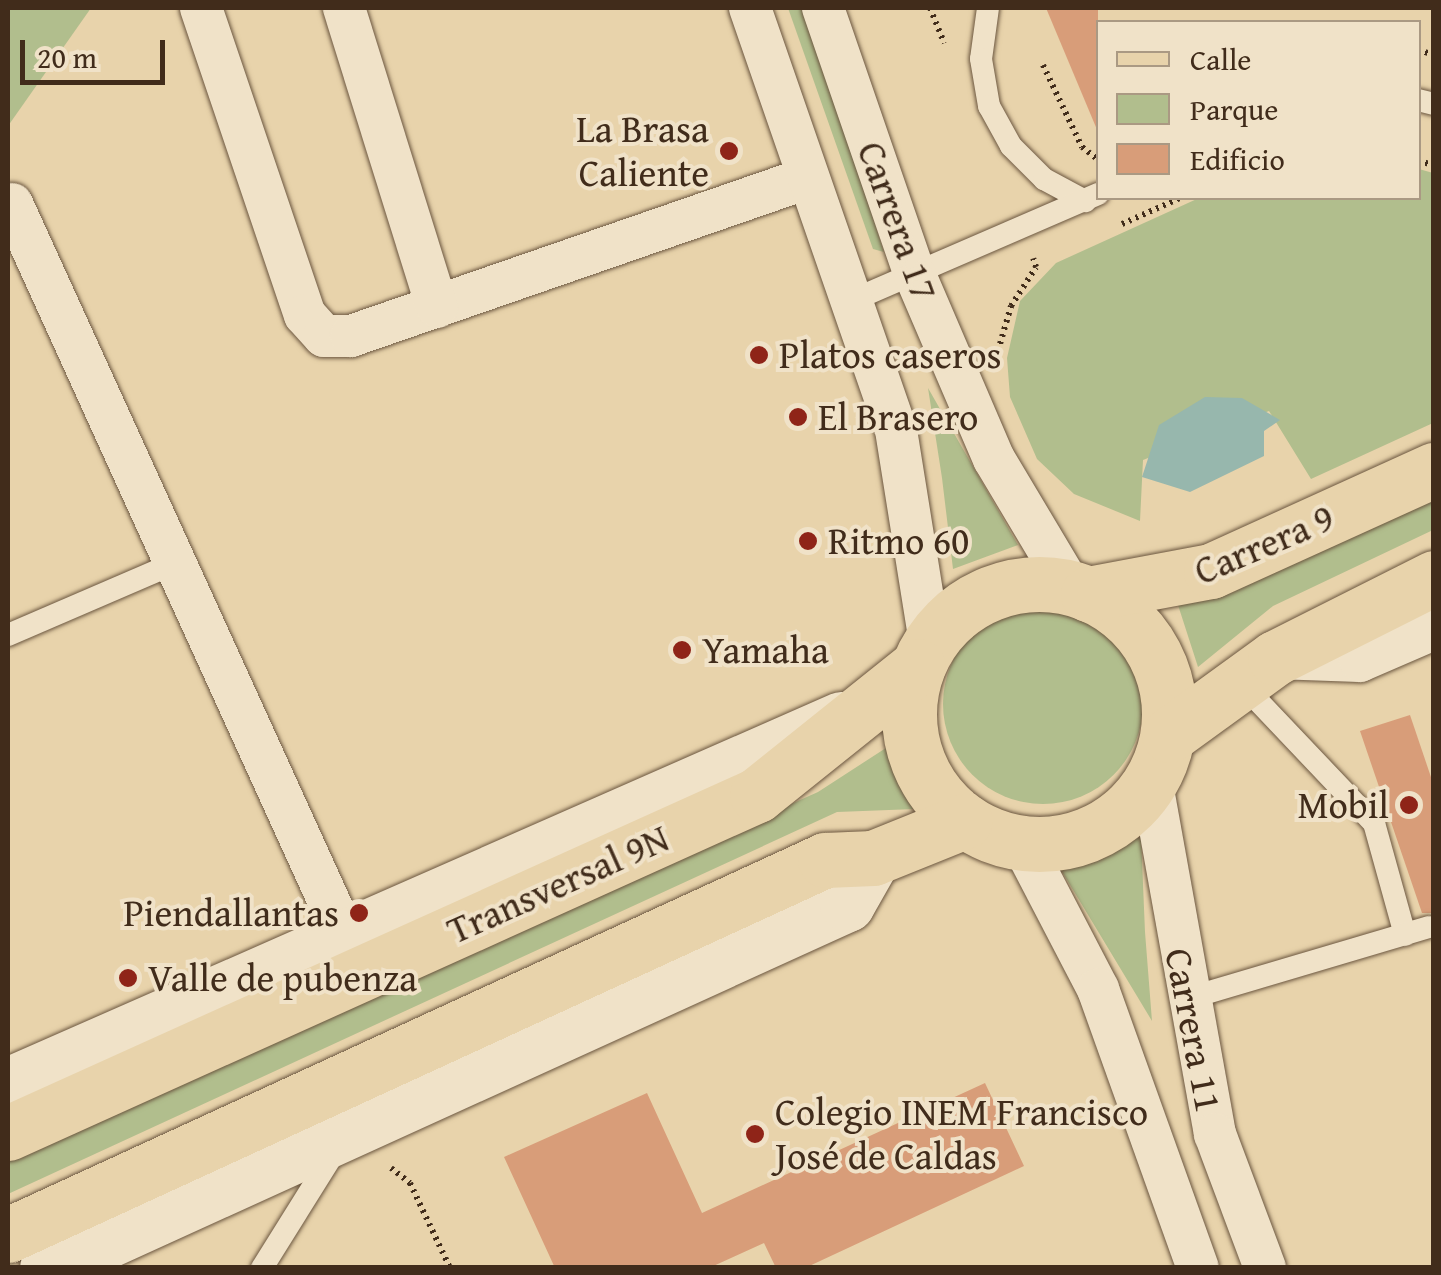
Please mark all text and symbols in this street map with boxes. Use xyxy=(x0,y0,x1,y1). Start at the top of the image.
scale bar xyxy=(25,20,170,82)
legend xyxy=(1096,20,1421,200)
text: 20 m xyxy=(37,35,97,79)
text: Calle xyxy=(1190,37,1251,81)
text: Parque xyxy=(1190,87,1278,131)
place label: La Brasa Caliente xyxy=(576,106,709,195)
street label: Carrera 17 xyxy=(848,135,948,307)
text: Edificio xyxy=(1190,137,1285,181)
marker: La Brasa Caliente xyxy=(718,140,740,162)
place label: Platos caseros xyxy=(779,332,1002,378)
marker: Platos caseros xyxy=(748,344,770,366)
place label: El Brasero xyxy=(818,394,978,440)
marker: El Brasero xyxy=(787,406,809,428)
street label: Carrera 9 xyxy=(1187,494,1341,594)
place label: Ritmo 60 xyxy=(828,518,969,564)
marker: Ritmo 60 xyxy=(797,530,819,552)
place label: Yamaha xyxy=(702,627,829,673)
marker: Yamaha xyxy=(671,639,693,661)
place label: Mobil xyxy=(1297,782,1389,828)
marker: Mobil xyxy=(1398,794,1420,816)
street label: Transversal 9N xyxy=(440,815,676,953)
place label: Piendallantas xyxy=(123,890,339,936)
marker: Piendallantas xyxy=(348,902,370,924)
street label: Carrera 11 xyxy=(1156,944,1232,1116)
place label: Valle de pubenza xyxy=(148,955,417,1001)
marker: Valle de pubenza xyxy=(117,967,139,989)
place label: Colegio INEM Francisco José de Caldas xyxy=(775,1089,1148,1178)
marker: Colegio INEM Francisco José de Caldas xyxy=(744,1123,766,1145)

